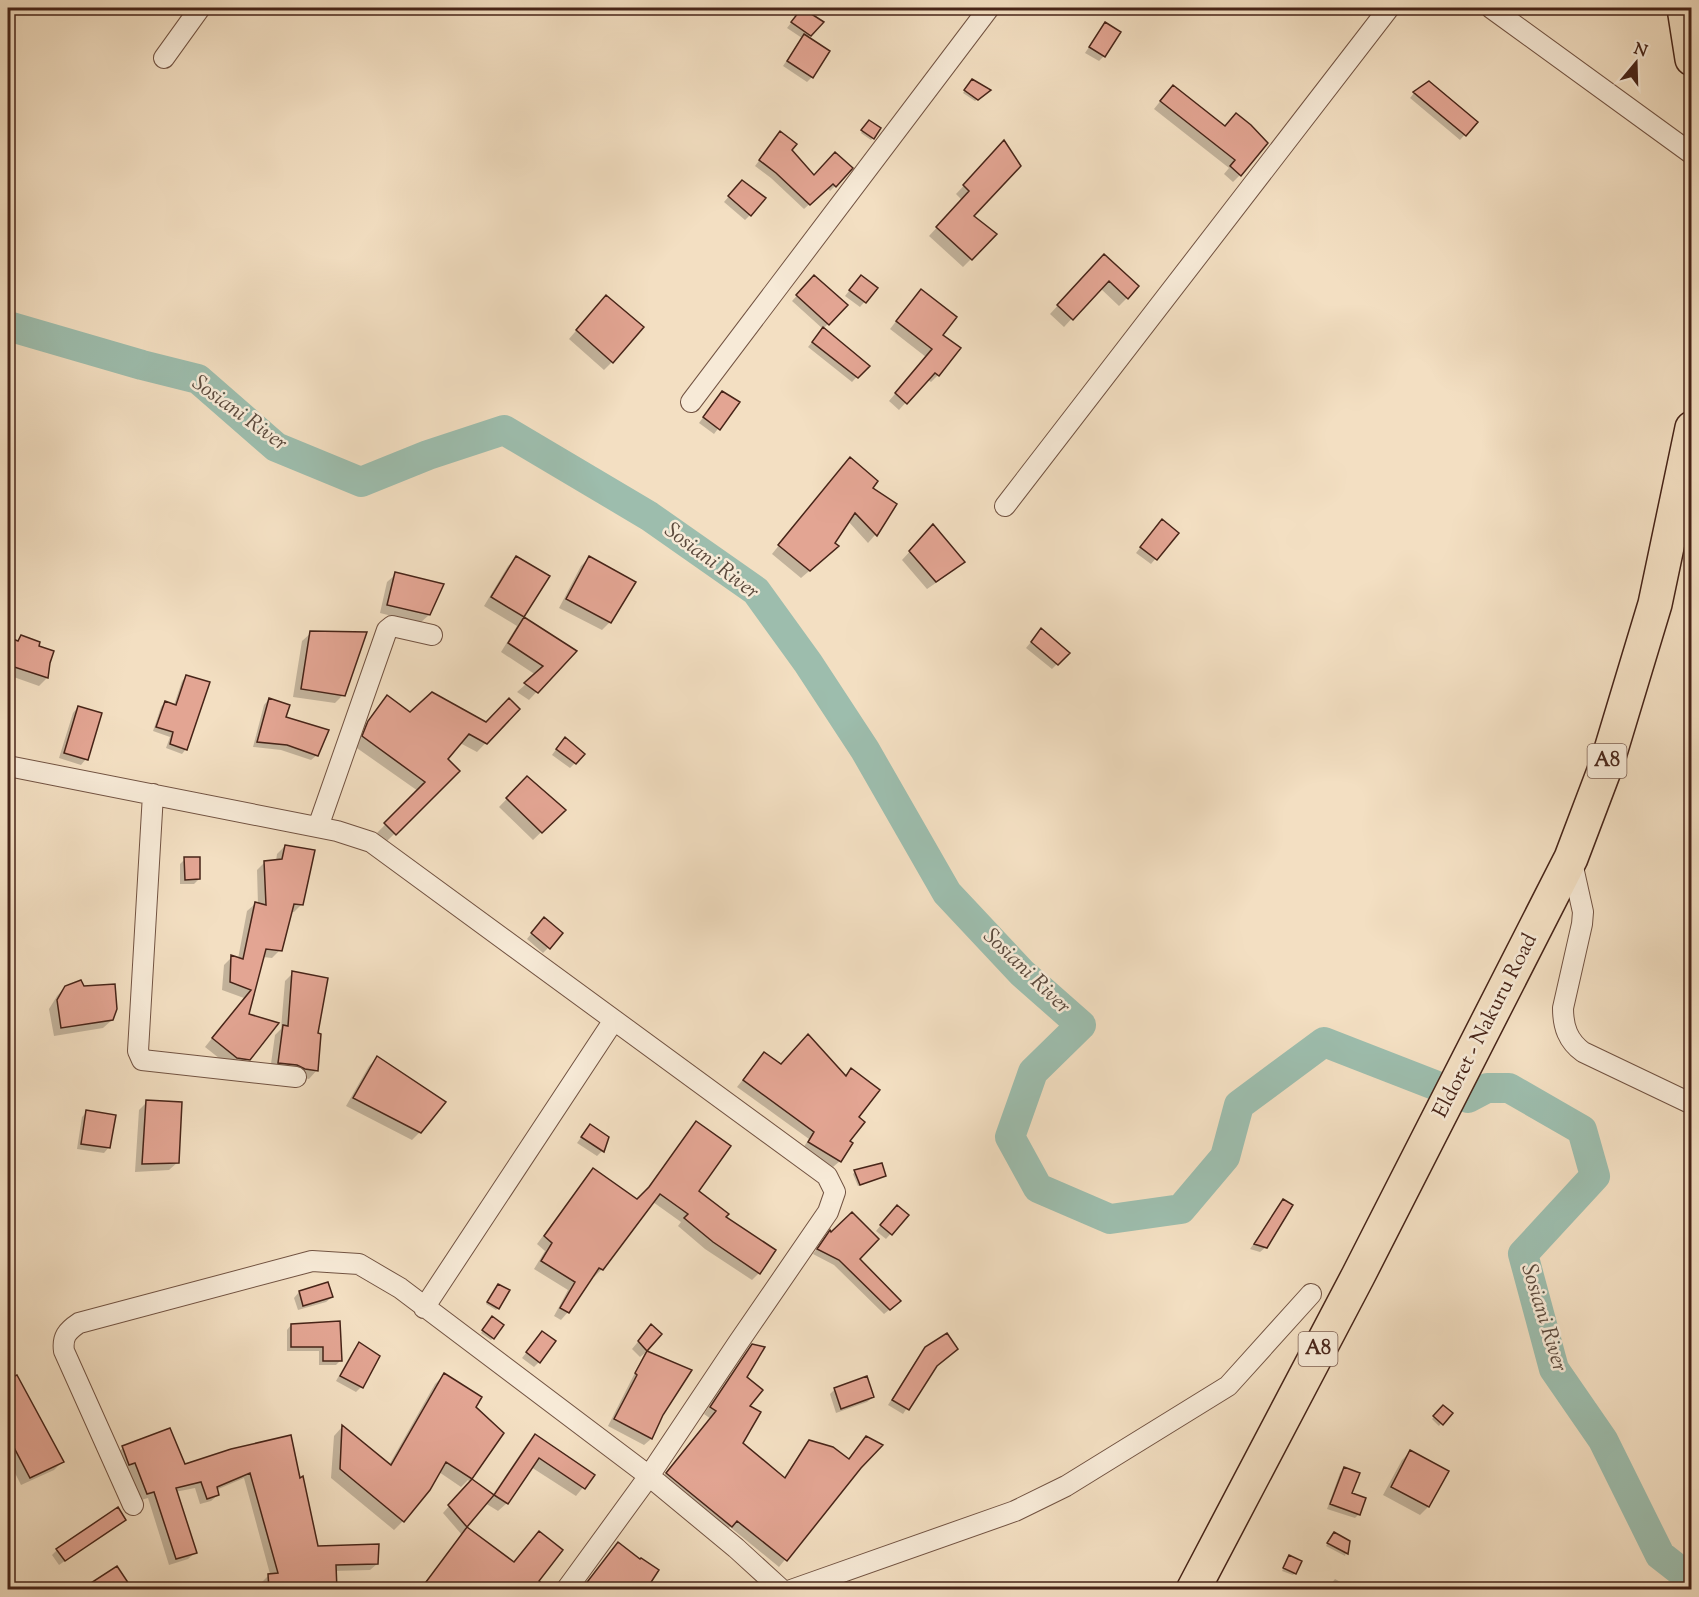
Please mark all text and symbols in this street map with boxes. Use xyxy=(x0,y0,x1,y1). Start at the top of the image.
north arrow xyxy=(1606,33,1666,93)
text: N xyxy=(1630,38,1650,64)
water label: Sosiani River xyxy=(185,368,294,460)
water label: Sosiani River xyxy=(657,516,765,608)
road number: A8 xyxy=(1588,744,1626,778)
water label: Sosiani River xyxy=(975,922,1077,1022)
street label: Eldoret - Nakuru Road xyxy=(1426,928,1546,1123)
water label: Sosiani River xyxy=(1511,1260,1575,1376)
road number: A8 xyxy=(1298,1332,1338,1366)

